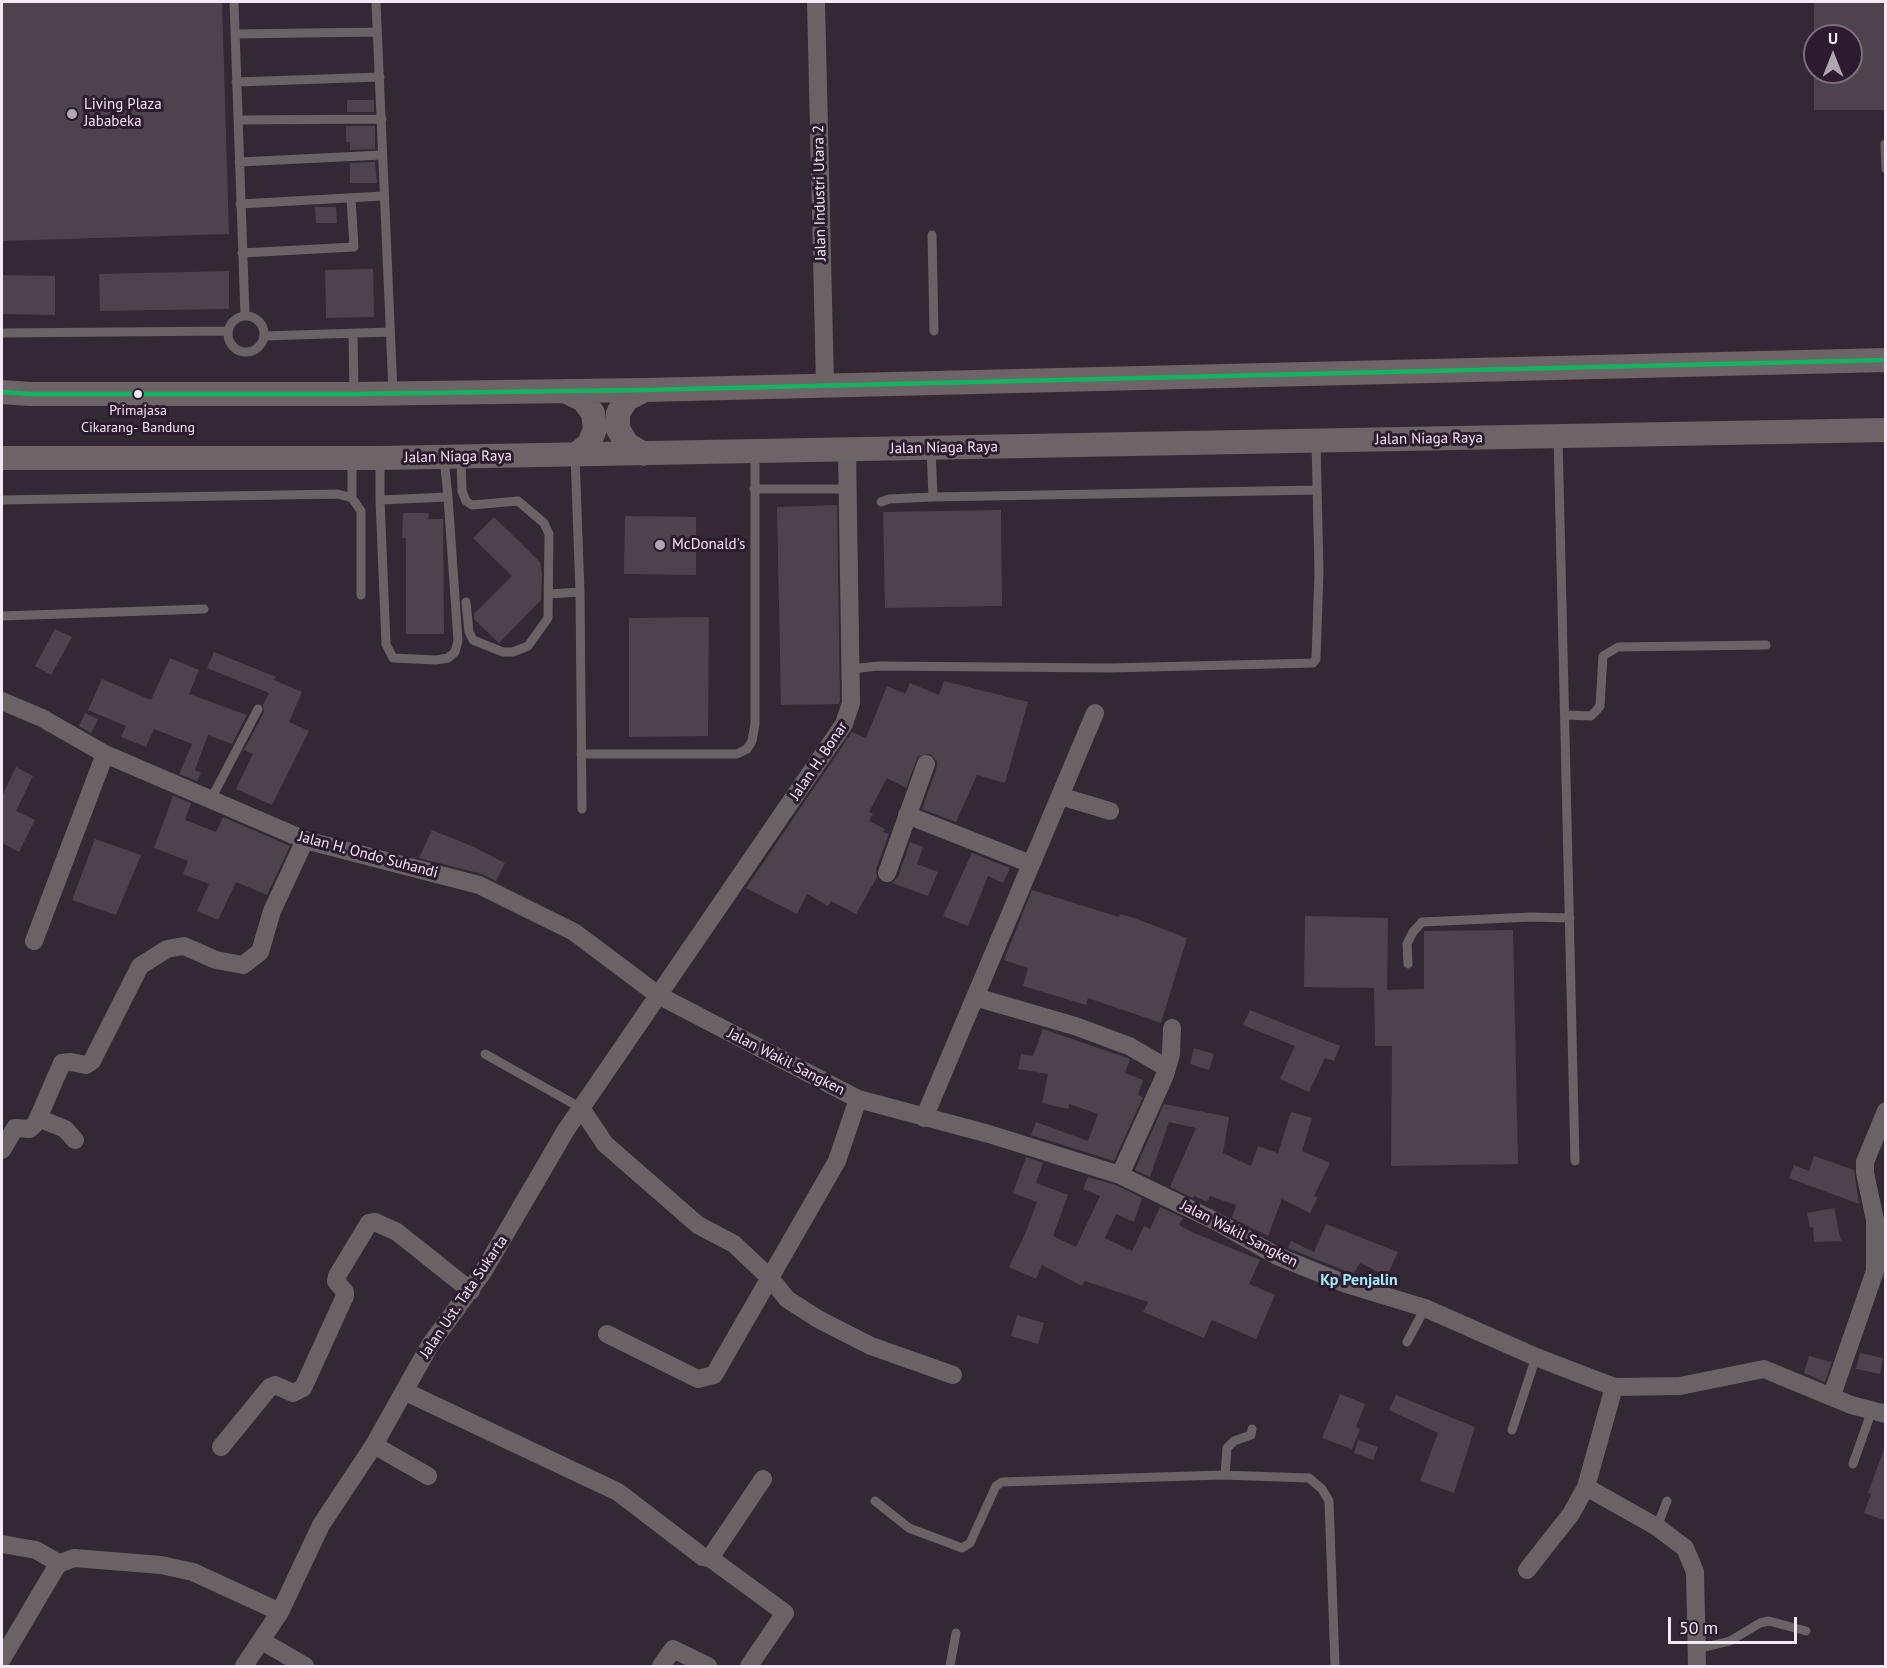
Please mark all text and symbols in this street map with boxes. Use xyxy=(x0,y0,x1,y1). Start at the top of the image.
north arrow xyxy=(1803,24,1863,84)
text: U xyxy=(1828,28,1838,48)
place label: Living Plaza Jababeka xyxy=(84,96,162,131)
marker: Living Plaza Jababeka xyxy=(65,107,79,121)
street label: Jalan Industri Utara 2 xyxy=(810,125,830,261)
marker: Primajasa Cikarang- Bandung xyxy=(132,388,144,400)
place label: Primajasa Cikarang- Bandung xyxy=(81,403,195,436)
street label: Jalan Niaga Raya xyxy=(1375,429,1483,449)
street label: Jalan Niaga Raya xyxy=(890,438,998,458)
street label: Jalan Niaga Raya xyxy=(404,447,512,467)
place label: McDonald's xyxy=(672,536,745,554)
marker: McDonald's xyxy=(653,538,667,552)
street label: Jalan H. Bonar xyxy=(786,718,852,804)
street label: Jalan H. Ondo Suhandi xyxy=(296,828,440,882)
street label: Jalan Wakil Sangken xyxy=(724,1025,848,1099)
street label: Jalan Wakil Sangken xyxy=(1177,1197,1301,1271)
street label: Jalan Ust. Tata Sukarta xyxy=(416,1232,512,1362)
district label: Kp Penjalin xyxy=(1320,1270,1398,1290)
scale bar xyxy=(1671,1605,1800,1643)
text: 50 m xyxy=(1679,1616,1718,1639)

